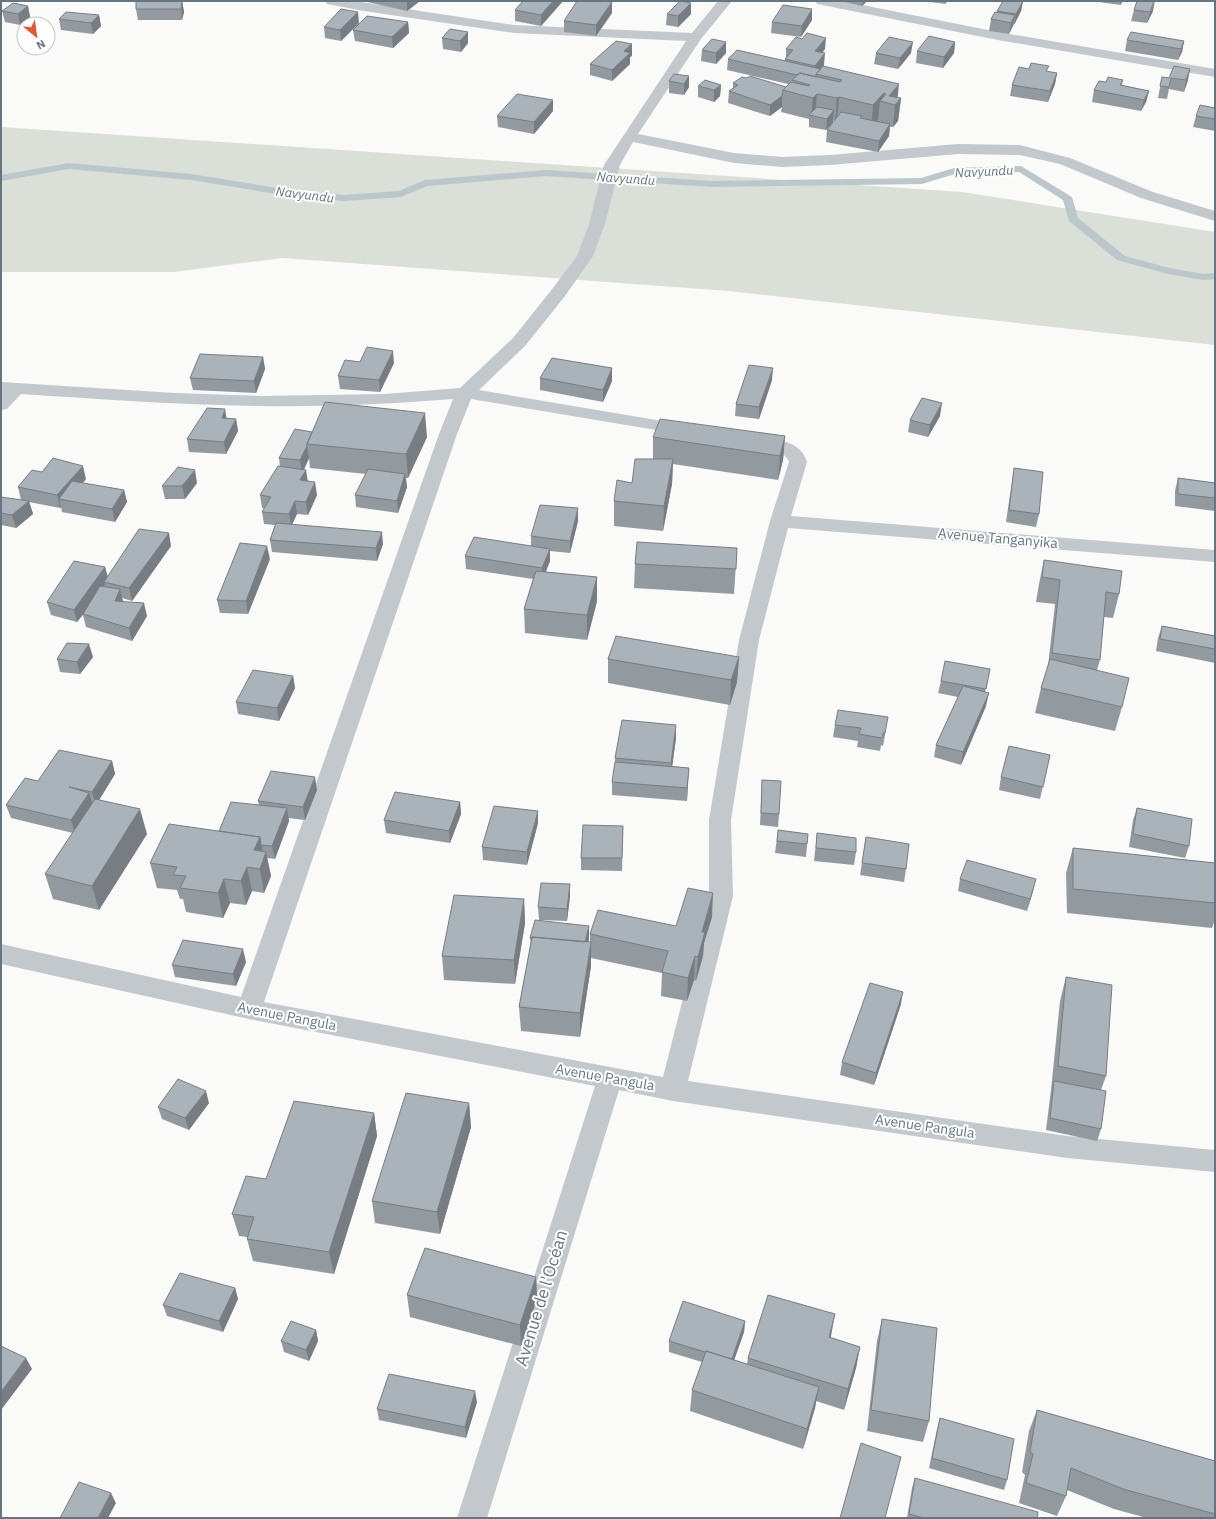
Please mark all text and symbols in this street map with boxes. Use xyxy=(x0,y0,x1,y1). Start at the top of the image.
north arrow xyxy=(16,16,56,56)
text: N xyxy=(34,37,48,53)
water label: Navyundu xyxy=(954,161,1014,182)
water label: Navyundu xyxy=(596,168,656,189)
water label: Navyundu xyxy=(275,182,335,206)
street label: Avenue Tanganyika xyxy=(937,524,1059,552)
street label: Avenue Pangula xyxy=(236,998,339,1035)
street label: Avenue Pangula xyxy=(554,1059,657,1095)
street label: Avenue Pangula xyxy=(874,1110,976,1142)
street label: Avenue de l'Océan xyxy=(510,1227,572,1369)

